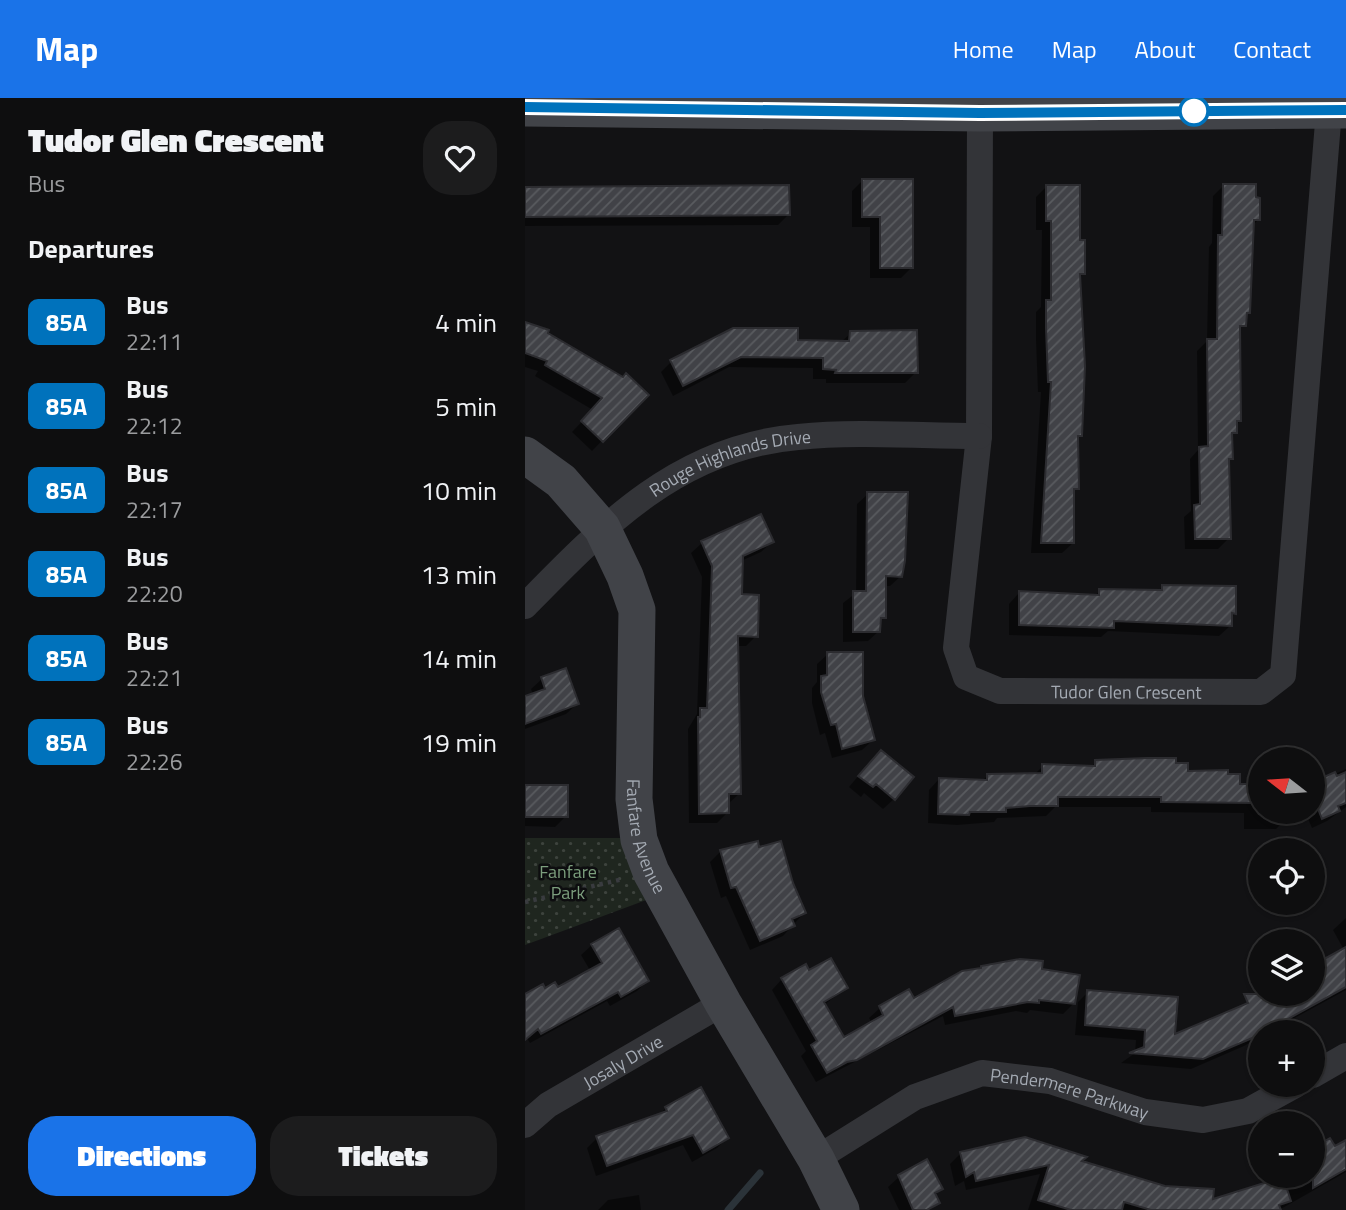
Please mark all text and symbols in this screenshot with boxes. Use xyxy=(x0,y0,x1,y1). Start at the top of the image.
text: Map xyxy=(35,24,98,74)
text: Home xyxy=(953,31,1014,67)
text: Map xyxy=(1052,31,1097,67)
text: About xyxy=(1135,31,1195,67)
text: Contact xyxy=(1233,31,1311,67)
unlabelled marker xyxy=(1179,96,1209,126)
text: Tudor Glen Crescent xyxy=(28,115,324,165)
button: heart xyxy=(423,121,497,195)
text: Bus xyxy=(28,166,65,201)
text: Departures xyxy=(28,229,154,268)
text: Bus xyxy=(126,285,168,324)
text: 4 min xyxy=(435,303,497,342)
text: 85A xyxy=(46,304,87,340)
text: 22:11 xyxy=(126,324,183,359)
text: Bus xyxy=(126,369,168,408)
text: 5 min xyxy=(435,387,497,426)
text: 85A xyxy=(46,388,87,424)
text: 22:12 xyxy=(126,408,183,443)
street label: Rouge Highlands Drive xyxy=(643,422,812,503)
text: Bus xyxy=(126,453,168,492)
text: 10 min xyxy=(421,471,497,510)
text: 85A xyxy=(46,472,87,508)
text: 22:17 xyxy=(126,492,183,527)
text: Bus xyxy=(126,537,168,576)
text: 13 min xyxy=(421,555,497,594)
text: 85A xyxy=(46,556,87,592)
text: 22:20 xyxy=(126,576,183,611)
text: Bus xyxy=(126,621,168,660)
text: 14 min xyxy=(421,639,497,678)
text: 85A xyxy=(46,640,87,676)
text: 22:21 xyxy=(126,660,183,695)
street label: Tudor Glen Crescent xyxy=(1051,678,1202,705)
text: Bus xyxy=(126,705,168,744)
text: 19 min xyxy=(421,723,497,762)
text: 85A xyxy=(46,724,87,760)
text: 22:26 xyxy=(126,744,183,779)
north arrow xyxy=(1248,747,1325,824)
map controls xyxy=(1248,747,1325,1188)
street label: Fanfare Avenue xyxy=(620,779,674,898)
button: locate xyxy=(1248,838,1325,915)
park label: Fanfare Park xyxy=(539,858,597,906)
button: layers xyxy=(1248,929,1325,1006)
button: + xyxy=(1248,1020,1325,1097)
street label: Josaly Drive xyxy=(578,1028,668,1095)
street label: Pendermere Parkway xyxy=(989,1061,1153,1126)
button: − xyxy=(1248,1111,1325,1188)
button: Directions xyxy=(28,1116,256,1196)
button: Tickets xyxy=(270,1116,497,1196)

